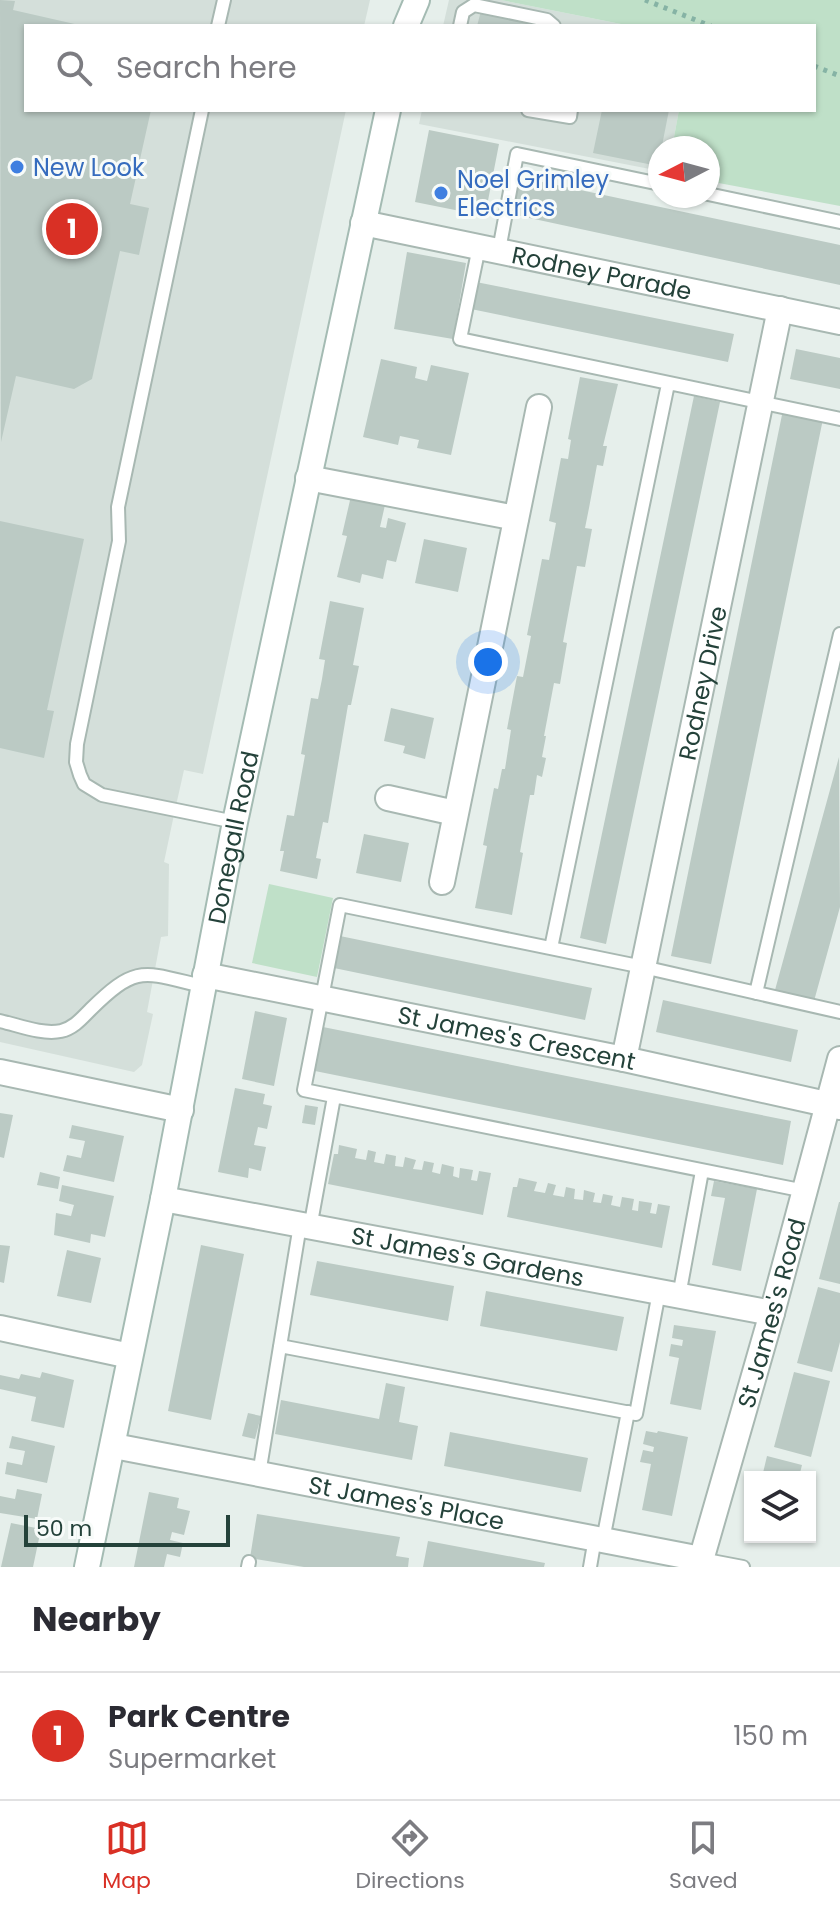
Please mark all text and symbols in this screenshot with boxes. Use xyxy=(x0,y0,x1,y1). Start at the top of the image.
search box xyxy=(24,24,816,112)
icon: search xyxy=(52,46,96,90)
text: Search here xyxy=(116,46,297,89)
north arrow xyxy=(648,136,720,208)
place label: New Look xyxy=(33,151,145,184)
marker: New Look xyxy=(8,158,26,176)
place label: Noel Grimley Electrics xyxy=(457,163,609,224)
marker: Noel Grimley Electrics xyxy=(432,184,450,202)
pin: 1 xyxy=(46,199,98,259)
street label: Rodney Parade xyxy=(509,238,695,307)
street label: Rodney Drive xyxy=(670,603,734,763)
your location xyxy=(468,642,508,682)
street label: Donegall Road xyxy=(199,748,266,927)
street label: St James's Crescent xyxy=(395,998,639,1078)
street label: St James's Road xyxy=(729,1215,813,1412)
street label: St James's Gardens xyxy=(349,1218,587,1294)
street label: St James's Place xyxy=(306,1467,507,1537)
map controls xyxy=(744,1471,816,1543)
button: layers xyxy=(744,1471,816,1543)
scale bar xyxy=(24,1511,230,1547)
text: 50 m xyxy=(36,1513,92,1544)
text: Nearby xyxy=(32,1595,161,1643)
text: Park Centre xyxy=(108,1695,290,1738)
text: 1 xyxy=(53,1718,63,1754)
text: 150 m xyxy=(733,1718,808,1754)
text: Supermarket xyxy=(108,1741,276,1777)
tab: Map xyxy=(102,1816,151,1897)
tab: Directions xyxy=(355,1816,465,1897)
tab: Saved xyxy=(669,1816,738,1897)

